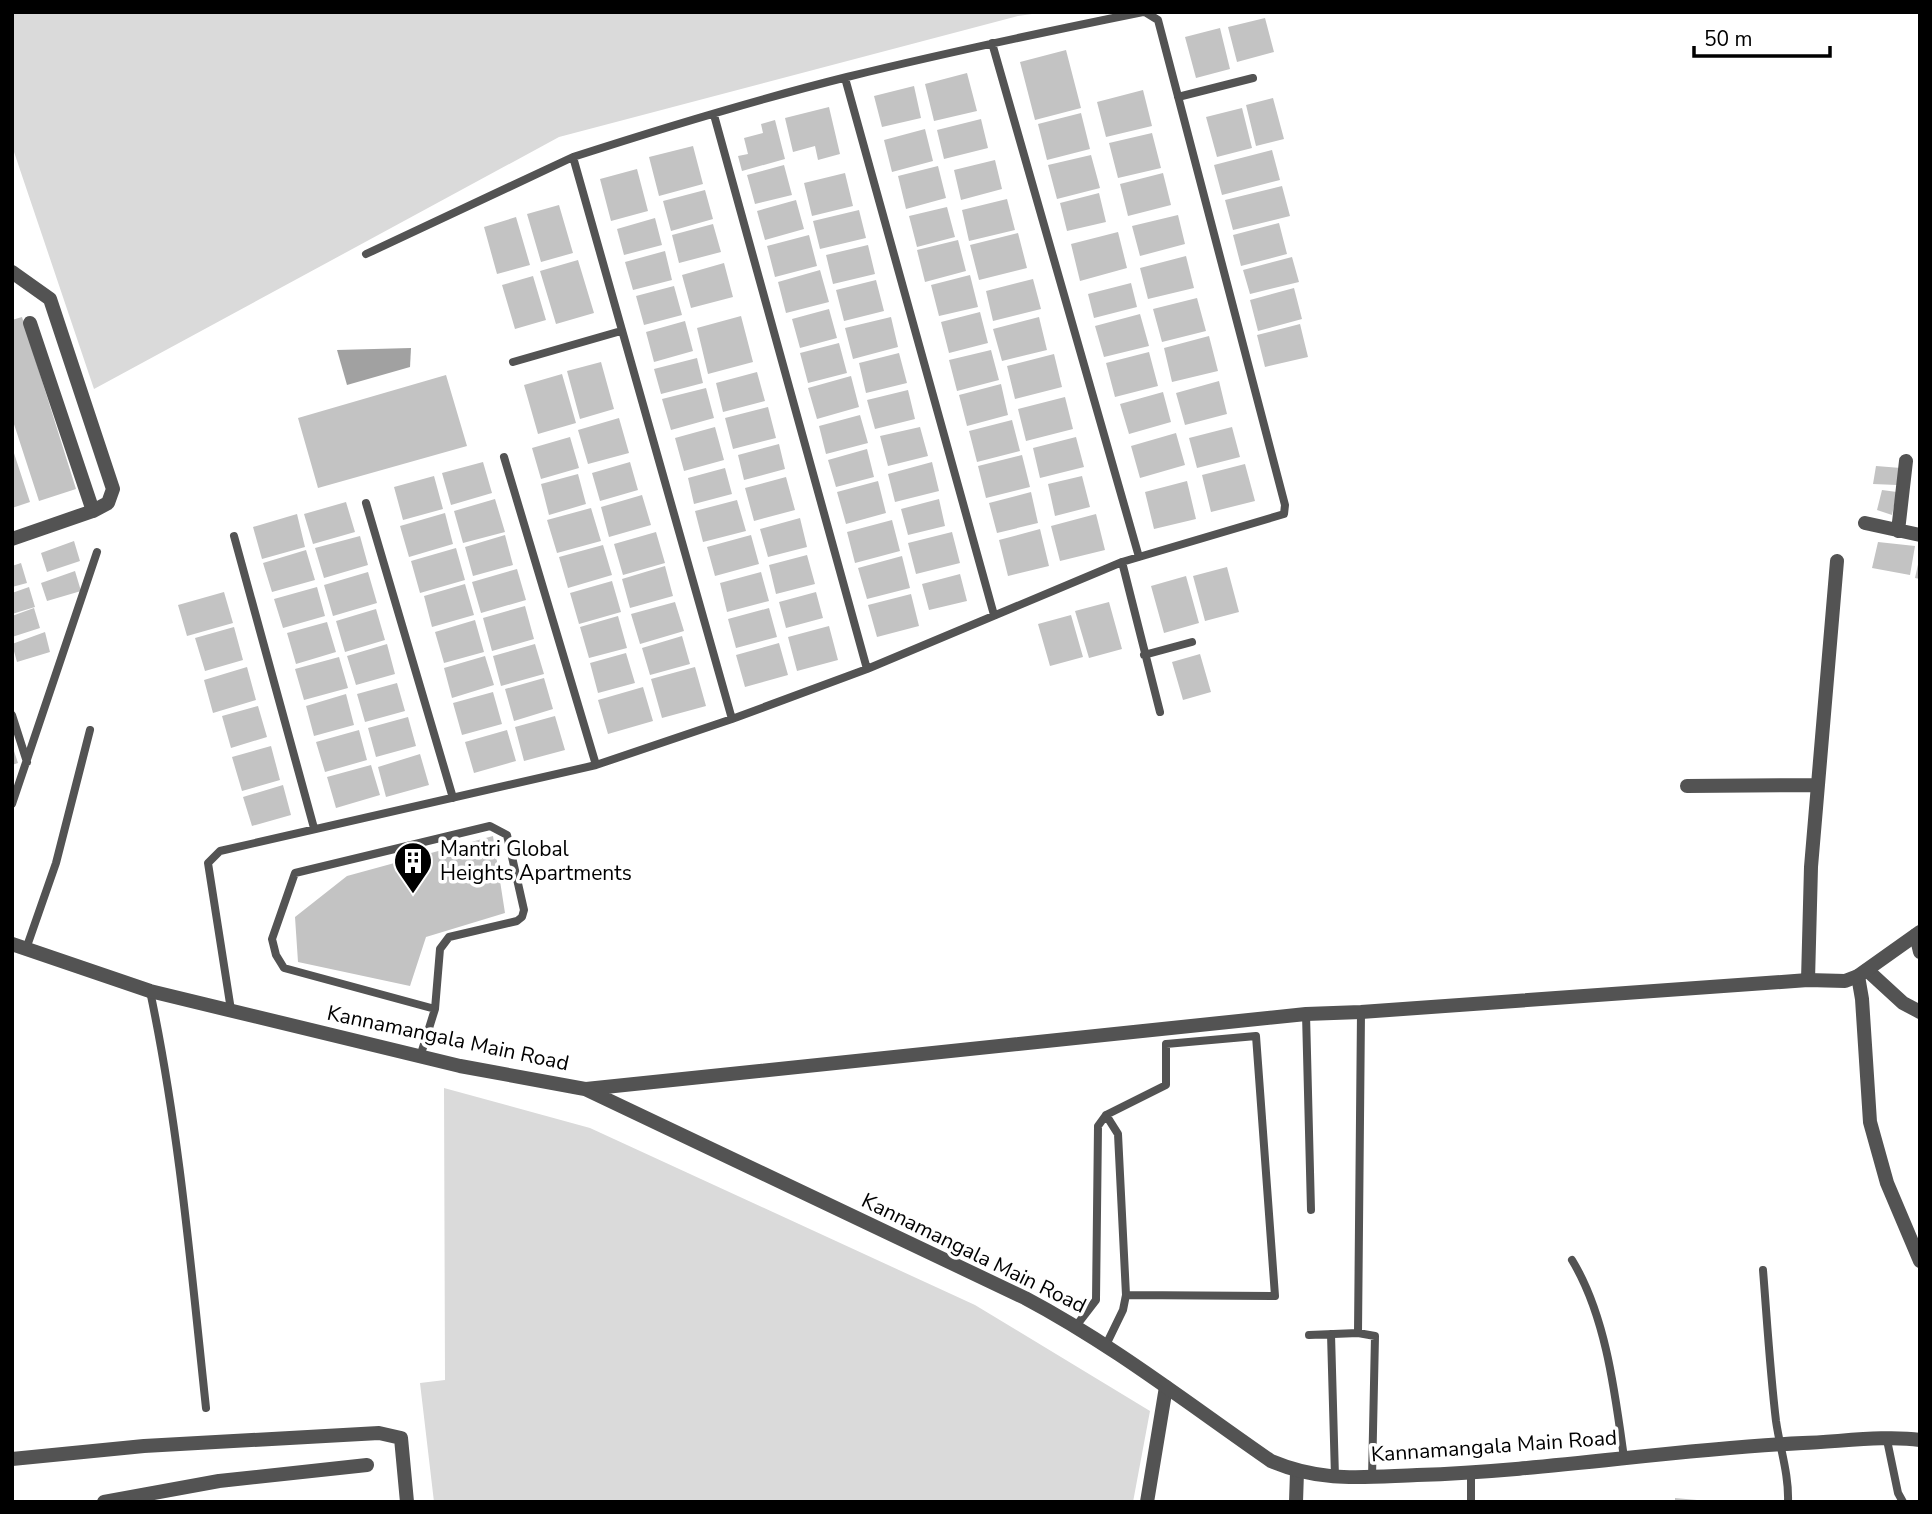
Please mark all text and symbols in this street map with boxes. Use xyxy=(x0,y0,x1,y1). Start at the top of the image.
scale bar xyxy=(1694,14,1830,58)
text: 50 m xyxy=(1704,25,1753,53)
place label: Mantri Global Heights Apartments xyxy=(440,835,632,887)
building icon: Mantri Global Heights Apartments xyxy=(392,840,434,895)
street label: Kannamangala Main Road xyxy=(324,999,572,1077)
street label: Kannamangala Main Road xyxy=(857,1186,1091,1320)
street label: Kannamangala Main Road xyxy=(1370,1423,1618,1469)

